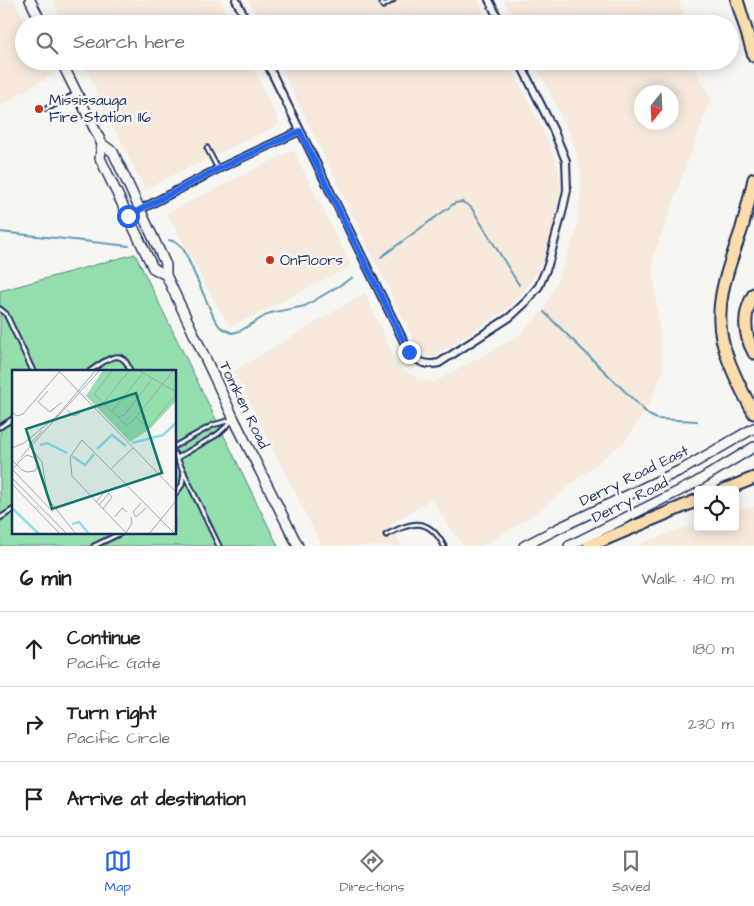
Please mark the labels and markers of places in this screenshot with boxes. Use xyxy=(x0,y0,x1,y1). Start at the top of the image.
place label: Mississauga Fire Station 116 xyxy=(49,90,152,128)
marker: Mississauga Fire Station 116 xyxy=(33,103,45,115)
place label: OnFloors xyxy=(280,250,343,271)
marker: OnFloors xyxy=(264,254,276,266)

